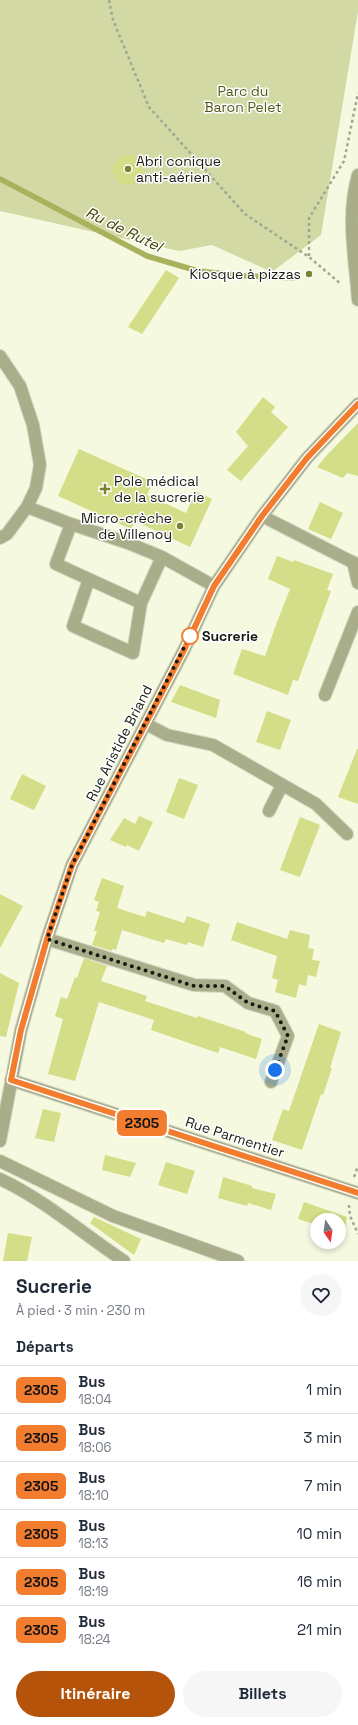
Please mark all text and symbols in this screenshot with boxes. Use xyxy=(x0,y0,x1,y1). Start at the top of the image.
park label: Parc du Baron Pelet xyxy=(204,82,282,116)
place label: Abri conique anti-aérien xyxy=(136,152,221,186)
marker: Abri conique anti-aérien xyxy=(123,164,133,174)
water label: Ru de Rutel xyxy=(83,202,167,257)
place label: Kiosque à pizzas xyxy=(190,265,301,283)
marker: Kiosque à pizzas xyxy=(304,269,314,279)
place label: Pole médical de la sucrerie xyxy=(114,472,205,506)
marker: Pole médical de la sucrerie xyxy=(99,483,111,495)
place label: Micro-crèche de Villenoy xyxy=(81,509,172,543)
marker: Micro-crèche de Villenoy xyxy=(175,521,185,531)
marker: Sucrerie xyxy=(181,627,199,645)
place label: Sucrerie xyxy=(202,627,258,645)
street label: Rue Aristide Briand xyxy=(82,682,156,804)
your location xyxy=(265,1060,285,1080)
line badge: 2305 xyxy=(114,1110,170,1136)
street label: Rue Parmentier xyxy=(183,1113,287,1161)
text: 2305 xyxy=(125,1114,159,1132)
north arrow xyxy=(310,1213,346,1249)
map controls xyxy=(310,1213,346,1249)
text: Sucrerie xyxy=(16,1274,92,1299)
button: heart xyxy=(300,1274,342,1316)
text: À pied · 3 min · 230 m xyxy=(16,1302,145,1319)
text: Départs xyxy=(16,1337,74,1356)
text: Bus xyxy=(78,1372,105,1391)
text: 1 min xyxy=(306,1380,342,1399)
text: 2305 xyxy=(24,1381,58,1399)
text: 18:04 xyxy=(78,1391,112,1408)
text: Bus xyxy=(78,1420,105,1439)
text: 3 min xyxy=(303,1428,342,1447)
text: 2305 xyxy=(24,1429,58,1447)
text: 18:06 xyxy=(78,1439,111,1456)
text: Bus xyxy=(78,1468,105,1487)
text: 7 min xyxy=(304,1476,342,1495)
text: 2305 xyxy=(24,1477,58,1495)
text: 18:10 xyxy=(78,1487,109,1504)
text: Bus xyxy=(78,1516,105,1535)
text: 10 min xyxy=(296,1524,342,1543)
text: 2305 xyxy=(24,1525,58,1543)
text: 18:13 xyxy=(78,1535,108,1552)
text: Bus xyxy=(78,1564,105,1583)
text: 16 min xyxy=(297,1572,342,1591)
text: 2305 xyxy=(24,1573,58,1591)
text: 18:19 xyxy=(78,1583,109,1600)
text: Bus xyxy=(78,1612,105,1631)
text: 21 min xyxy=(297,1620,342,1639)
text: 2305 xyxy=(24,1621,58,1639)
text: 18:24 xyxy=(78,1631,111,1648)
button: Itinéraire xyxy=(16,1671,175,1717)
button: Billets xyxy=(183,1671,342,1717)

